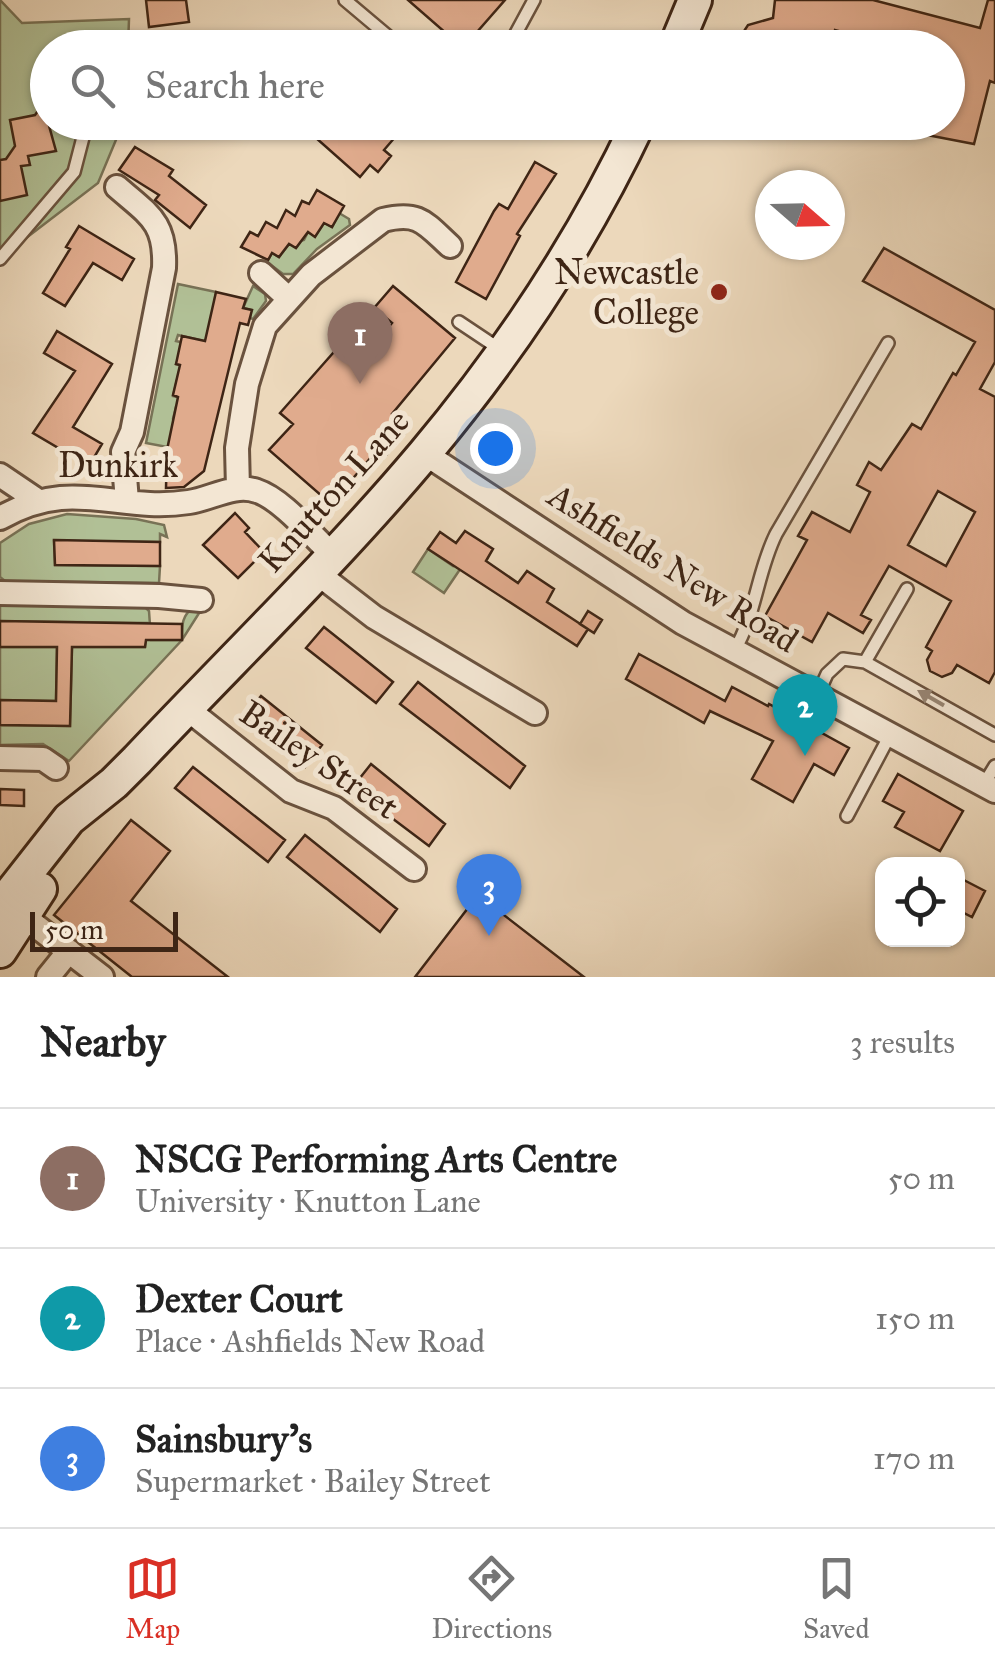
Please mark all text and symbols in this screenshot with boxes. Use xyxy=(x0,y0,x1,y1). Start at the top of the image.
search box xyxy=(30,30,965,140)
icon: search xyxy=(65,58,120,113)
text: Search here xyxy=(145,62,325,108)
north arrow xyxy=(755,170,845,260)
place label: Newcastle College xyxy=(554,251,699,334)
marker: Newcastle College xyxy=(708,281,730,303)
pin: 1 xyxy=(328,302,392,384)
street label: Knutton Lane xyxy=(249,400,419,582)
your location xyxy=(470,423,521,474)
street label: Dunkirk xyxy=(58,444,179,487)
street label: Ashfields New Road xyxy=(538,473,806,662)
pin: 2 xyxy=(772,674,838,756)
one-way arrow xyxy=(916,689,945,706)
street label: Bailey Street xyxy=(231,691,407,829)
pin: 3 xyxy=(456,854,522,936)
map controls xyxy=(875,857,965,947)
button: locate xyxy=(875,857,965,947)
scale bar xyxy=(30,907,178,951)
text: 50 m xyxy=(45,912,104,947)
text: Nearby xyxy=(40,1016,165,1068)
text: 3 results xyxy=(850,1023,955,1062)
text: NSCG Performing Arts Centre xyxy=(135,1136,617,1182)
text: 1 xyxy=(66,1159,79,1198)
text: 50 m xyxy=(888,1159,955,1198)
text: University · Knutton Lane xyxy=(135,1182,481,1221)
text: Dexter Court xyxy=(135,1276,343,1322)
text: 2 xyxy=(65,1299,80,1338)
text: 150 m xyxy=(875,1299,955,1338)
text: Place · Ashfields New Road xyxy=(135,1322,485,1361)
text: Sainsbury's xyxy=(135,1416,312,1462)
text: 3 xyxy=(66,1439,79,1478)
text: 170 m xyxy=(873,1439,955,1478)
text: Supermarket · Bailey Street xyxy=(135,1462,491,1501)
tab: Map xyxy=(125,1551,180,1646)
tab: Directions xyxy=(431,1551,552,1646)
tab: Saved xyxy=(803,1551,870,1646)

